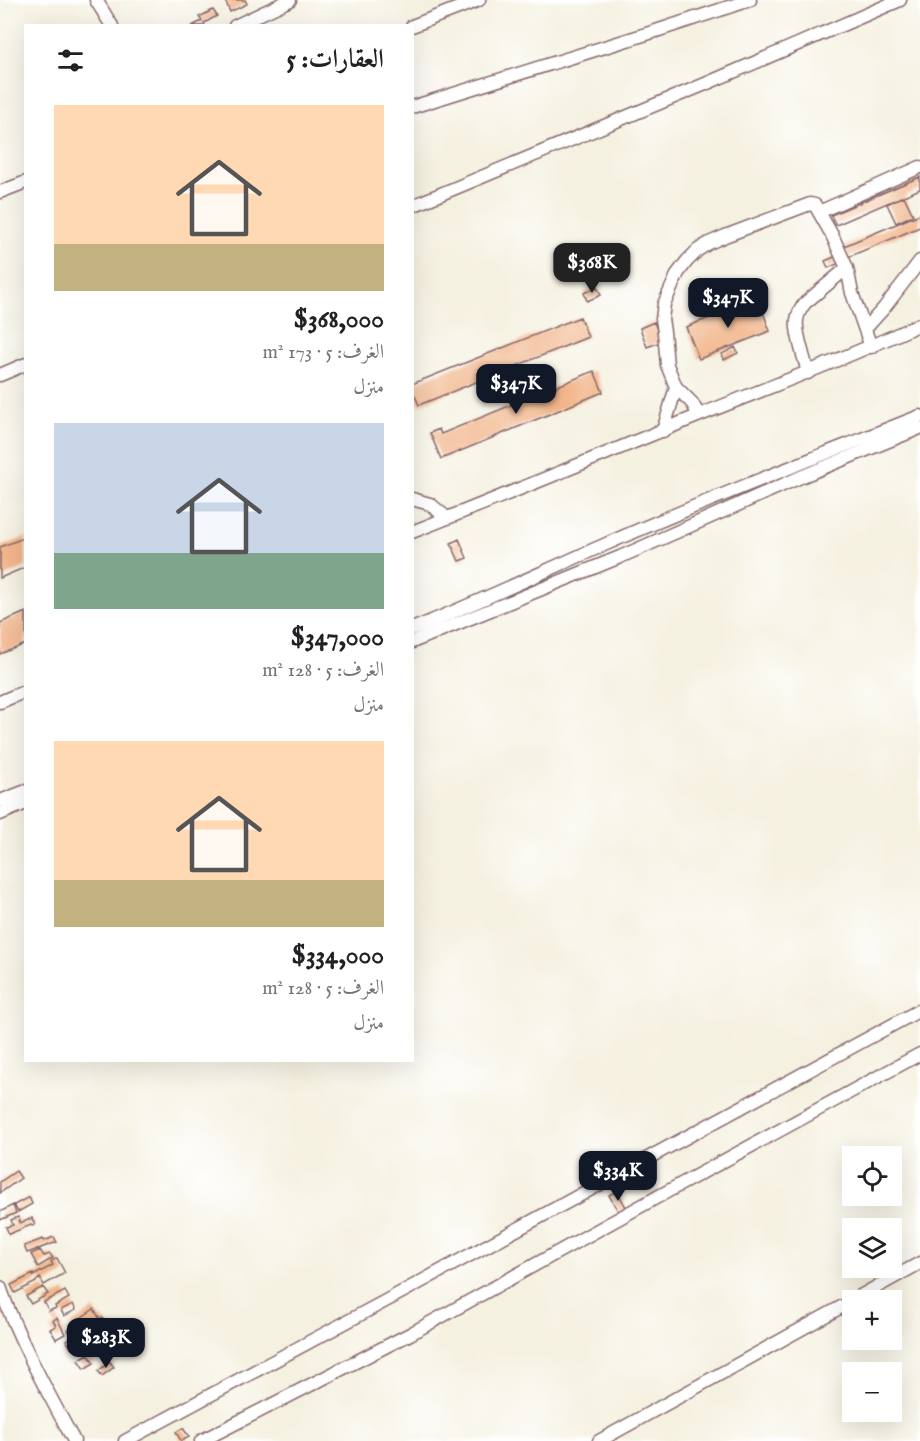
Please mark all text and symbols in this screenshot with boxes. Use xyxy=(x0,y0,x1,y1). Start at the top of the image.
text: العقارات: 5 xyxy=(286,43,384,76)
icon: filters xyxy=(54,44,87,77)
icon: home xyxy=(165,144,273,252)
pin: $368K xyxy=(550,243,634,294)
text: $368K xyxy=(567,250,617,275)
pin: $347K xyxy=(686,278,770,329)
text: $347K xyxy=(702,285,754,310)
text: $368,000 xyxy=(293,303,384,336)
text: الغرف: 5 · 173 m² xyxy=(263,340,384,365)
pin: $347K xyxy=(474,364,558,415)
text: $347K xyxy=(490,371,542,396)
text: منزل xyxy=(353,375,384,400)
icon: home xyxy=(165,462,273,570)
text: $347,000 xyxy=(291,621,384,654)
text: الغرف: 5 · 128 m² xyxy=(262,658,384,683)
text: منزل xyxy=(353,693,384,718)
icon: home xyxy=(165,780,273,888)
text: $334,000 xyxy=(292,939,384,972)
text: الغرف: 5 · 128 m² xyxy=(262,976,384,1001)
text: منزل xyxy=(353,1011,384,1036)
map controls xyxy=(842,1146,902,1422)
button: locate xyxy=(842,1146,902,1206)
pin: $334K xyxy=(576,1151,660,1202)
text: $334K xyxy=(593,1158,643,1183)
button: layers xyxy=(842,1218,902,1278)
button: + xyxy=(842,1290,902,1350)
pin: $283K xyxy=(64,1318,148,1369)
text: $283K xyxy=(81,1325,131,1350)
button: − xyxy=(842,1362,902,1422)

